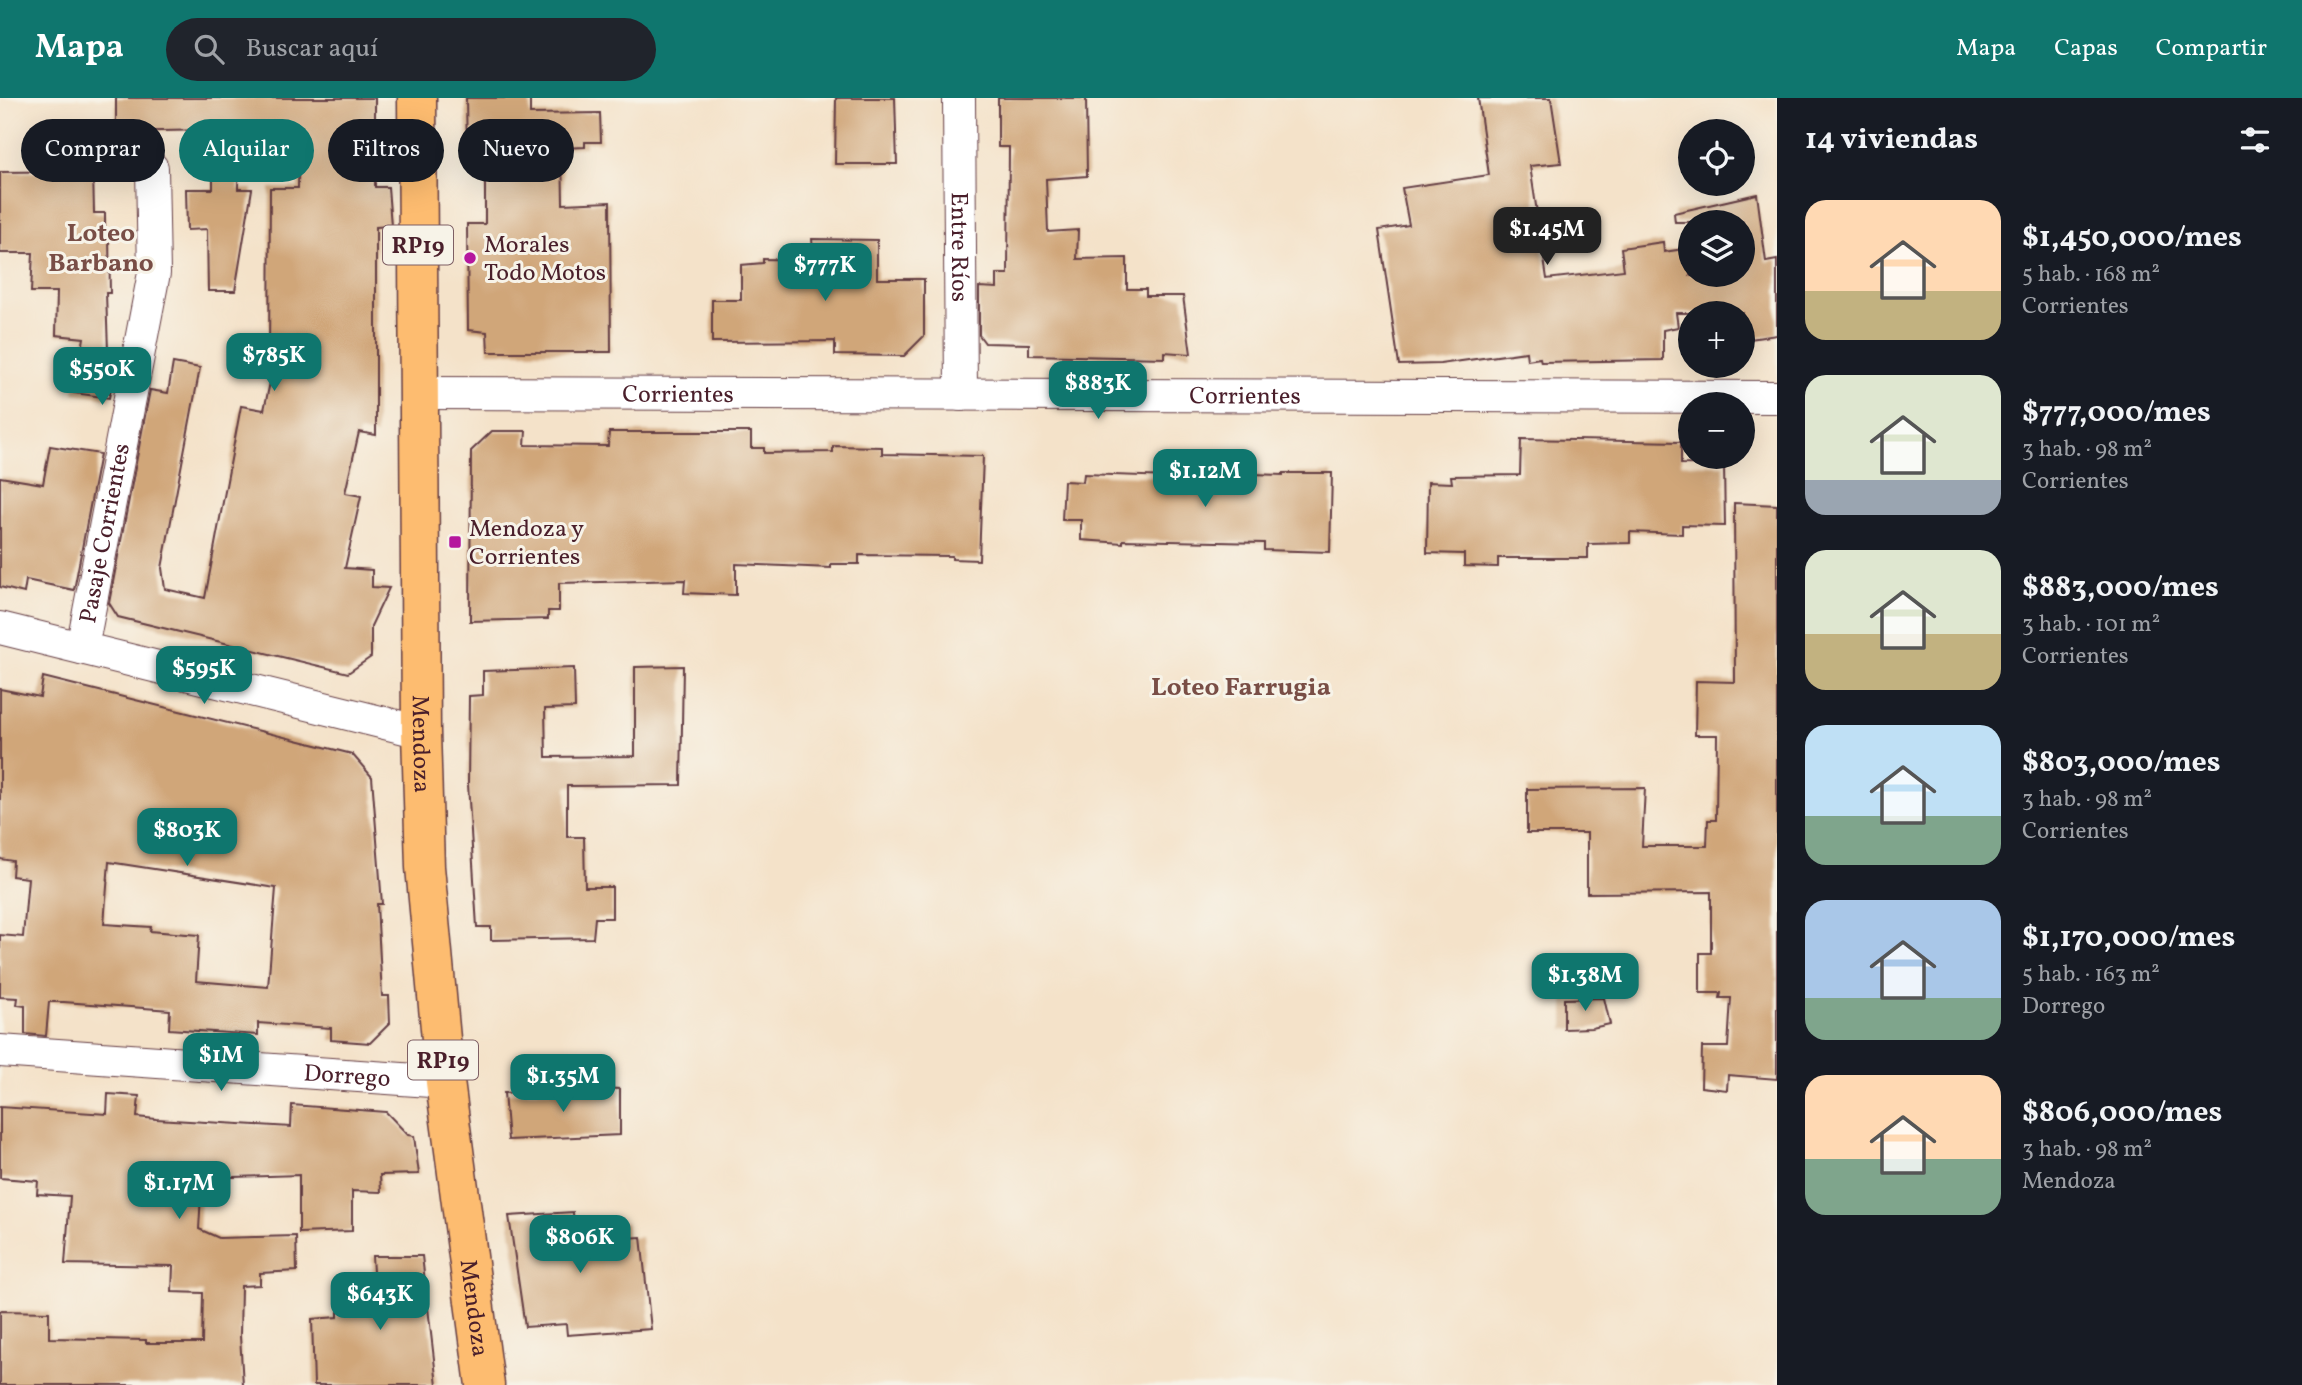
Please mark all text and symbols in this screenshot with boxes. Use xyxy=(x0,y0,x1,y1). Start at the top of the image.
search box xyxy=(166,18,656,81)
text: Mapa xyxy=(35,26,124,72)
icon: search xyxy=(190,30,228,68)
text: Buscar aquí xyxy=(246,31,378,67)
text: Mapa xyxy=(1956,32,2016,66)
text: Capas xyxy=(2054,32,2118,66)
text: Compartir xyxy=(2156,32,2267,66)
chip: Comprar xyxy=(21,119,165,182)
chip: Alquilar xyxy=(179,119,314,182)
chip: Filtros xyxy=(328,119,444,182)
chip: Nuevo xyxy=(458,119,574,182)
map controls xyxy=(1678,119,1755,469)
button: locate xyxy=(1678,119,1755,196)
text: 14 viviendas xyxy=(1805,119,1978,161)
icon: filters xyxy=(2236,121,2274,159)
street label: Entre Ríos xyxy=(941,192,975,302)
pin: $1.45M xyxy=(1490,208,1604,267)
button: layers xyxy=(1678,210,1755,287)
text: $1.45M xyxy=(1509,214,1585,246)
district label: Loteo Barbano xyxy=(48,216,154,282)
text: $1,450,000/mes xyxy=(2022,217,2242,259)
road number: RP19 xyxy=(383,226,453,264)
icon: home xyxy=(1861,228,1945,312)
place label: Morales Todo Motos xyxy=(484,229,606,291)
pin: $777K xyxy=(776,244,874,303)
marker: Morales Todo Motos xyxy=(462,250,478,266)
text: $777K xyxy=(794,250,856,282)
text: 5 hab. · 168 m² xyxy=(2022,259,2160,291)
text: Corrientes xyxy=(2022,291,2129,323)
button: + xyxy=(1678,301,1755,378)
pin: $785K xyxy=(225,334,323,393)
text: $785K xyxy=(242,340,306,372)
pin: $550K xyxy=(53,348,151,407)
text: $550K xyxy=(69,354,135,386)
pin: $883K xyxy=(1049,362,1147,421)
text: $883K xyxy=(1065,368,1131,400)
street label: Corrientes xyxy=(622,379,734,413)
street label: Corrientes xyxy=(1189,380,1301,415)
button: − xyxy=(1678,392,1755,469)
text: $777,000/mes xyxy=(2022,392,2211,434)
icon: home xyxy=(1861,403,1945,487)
text: 3 hab. · 98 m² xyxy=(2022,434,2152,466)
street label: Pasaje Corrientes xyxy=(72,441,140,626)
pin: $1.12M xyxy=(1148,450,1262,509)
text: $1.12M xyxy=(1169,456,1241,488)
text: Corrientes xyxy=(2022,466,2129,498)
place label: Mendoza y Corrientes xyxy=(469,513,584,575)
marker: Mendoza y Corrientes xyxy=(447,534,463,550)
text: $883,000/mes xyxy=(2022,567,2219,609)
icon: home xyxy=(1861,578,1945,662)
text: 3 hab. · 101 m² xyxy=(2022,609,2160,641)
text: Corrientes xyxy=(2022,641,2129,673)
pin: $595K xyxy=(155,646,253,706)
text: $595K xyxy=(172,653,236,685)
district label: Loteo Farrugia xyxy=(1151,670,1331,706)
street label: Mendoza xyxy=(402,695,438,793)
text: $803,000/mes xyxy=(2022,742,2221,784)
icon: home xyxy=(1861,753,1945,837)
text: 3 hab. · 98 m² xyxy=(2022,784,2152,816)
pin: $803K xyxy=(138,808,236,868)
text: $803K xyxy=(153,815,221,847)
text: Corrientes xyxy=(2022,816,2129,848)
text: $1,170,000/mes xyxy=(2022,917,2235,959)
icon: home xyxy=(1861,928,1945,1012)
pin: $1.38M xyxy=(1528,954,1642,1013)
text: 5 hab. · 163 m² xyxy=(2022,959,2160,991)
text: $1.38M xyxy=(1548,960,1622,992)
text: Dorrego xyxy=(2022,991,2105,1023)
pin: $1M xyxy=(187,1034,255,1093)
text: $1M xyxy=(199,1040,243,1072)
road number: RP19 xyxy=(408,1040,478,1079)
pin: $1.35M xyxy=(506,1054,620,1114)
street label: Dorrego xyxy=(303,1057,392,1097)
text: $1.35M xyxy=(526,1061,600,1093)
text: $806,000/mes xyxy=(2022,1092,2222,1134)
icon: home xyxy=(1861,1103,1945,1187)
text: 3 hab. · 98 m² xyxy=(2022,1134,2152,1166)
pin: $1.17M xyxy=(122,1162,236,1221)
text: Mendoza xyxy=(2022,1166,2116,1198)
text: $1.17M xyxy=(143,1168,215,1200)
pin: $806K xyxy=(531,1216,629,1275)
text: $806K xyxy=(546,1222,614,1254)
street label: Mendoza xyxy=(450,1258,496,1359)
pin: $643K xyxy=(331,1272,429,1332)
text: $643K xyxy=(347,1279,413,1311)

